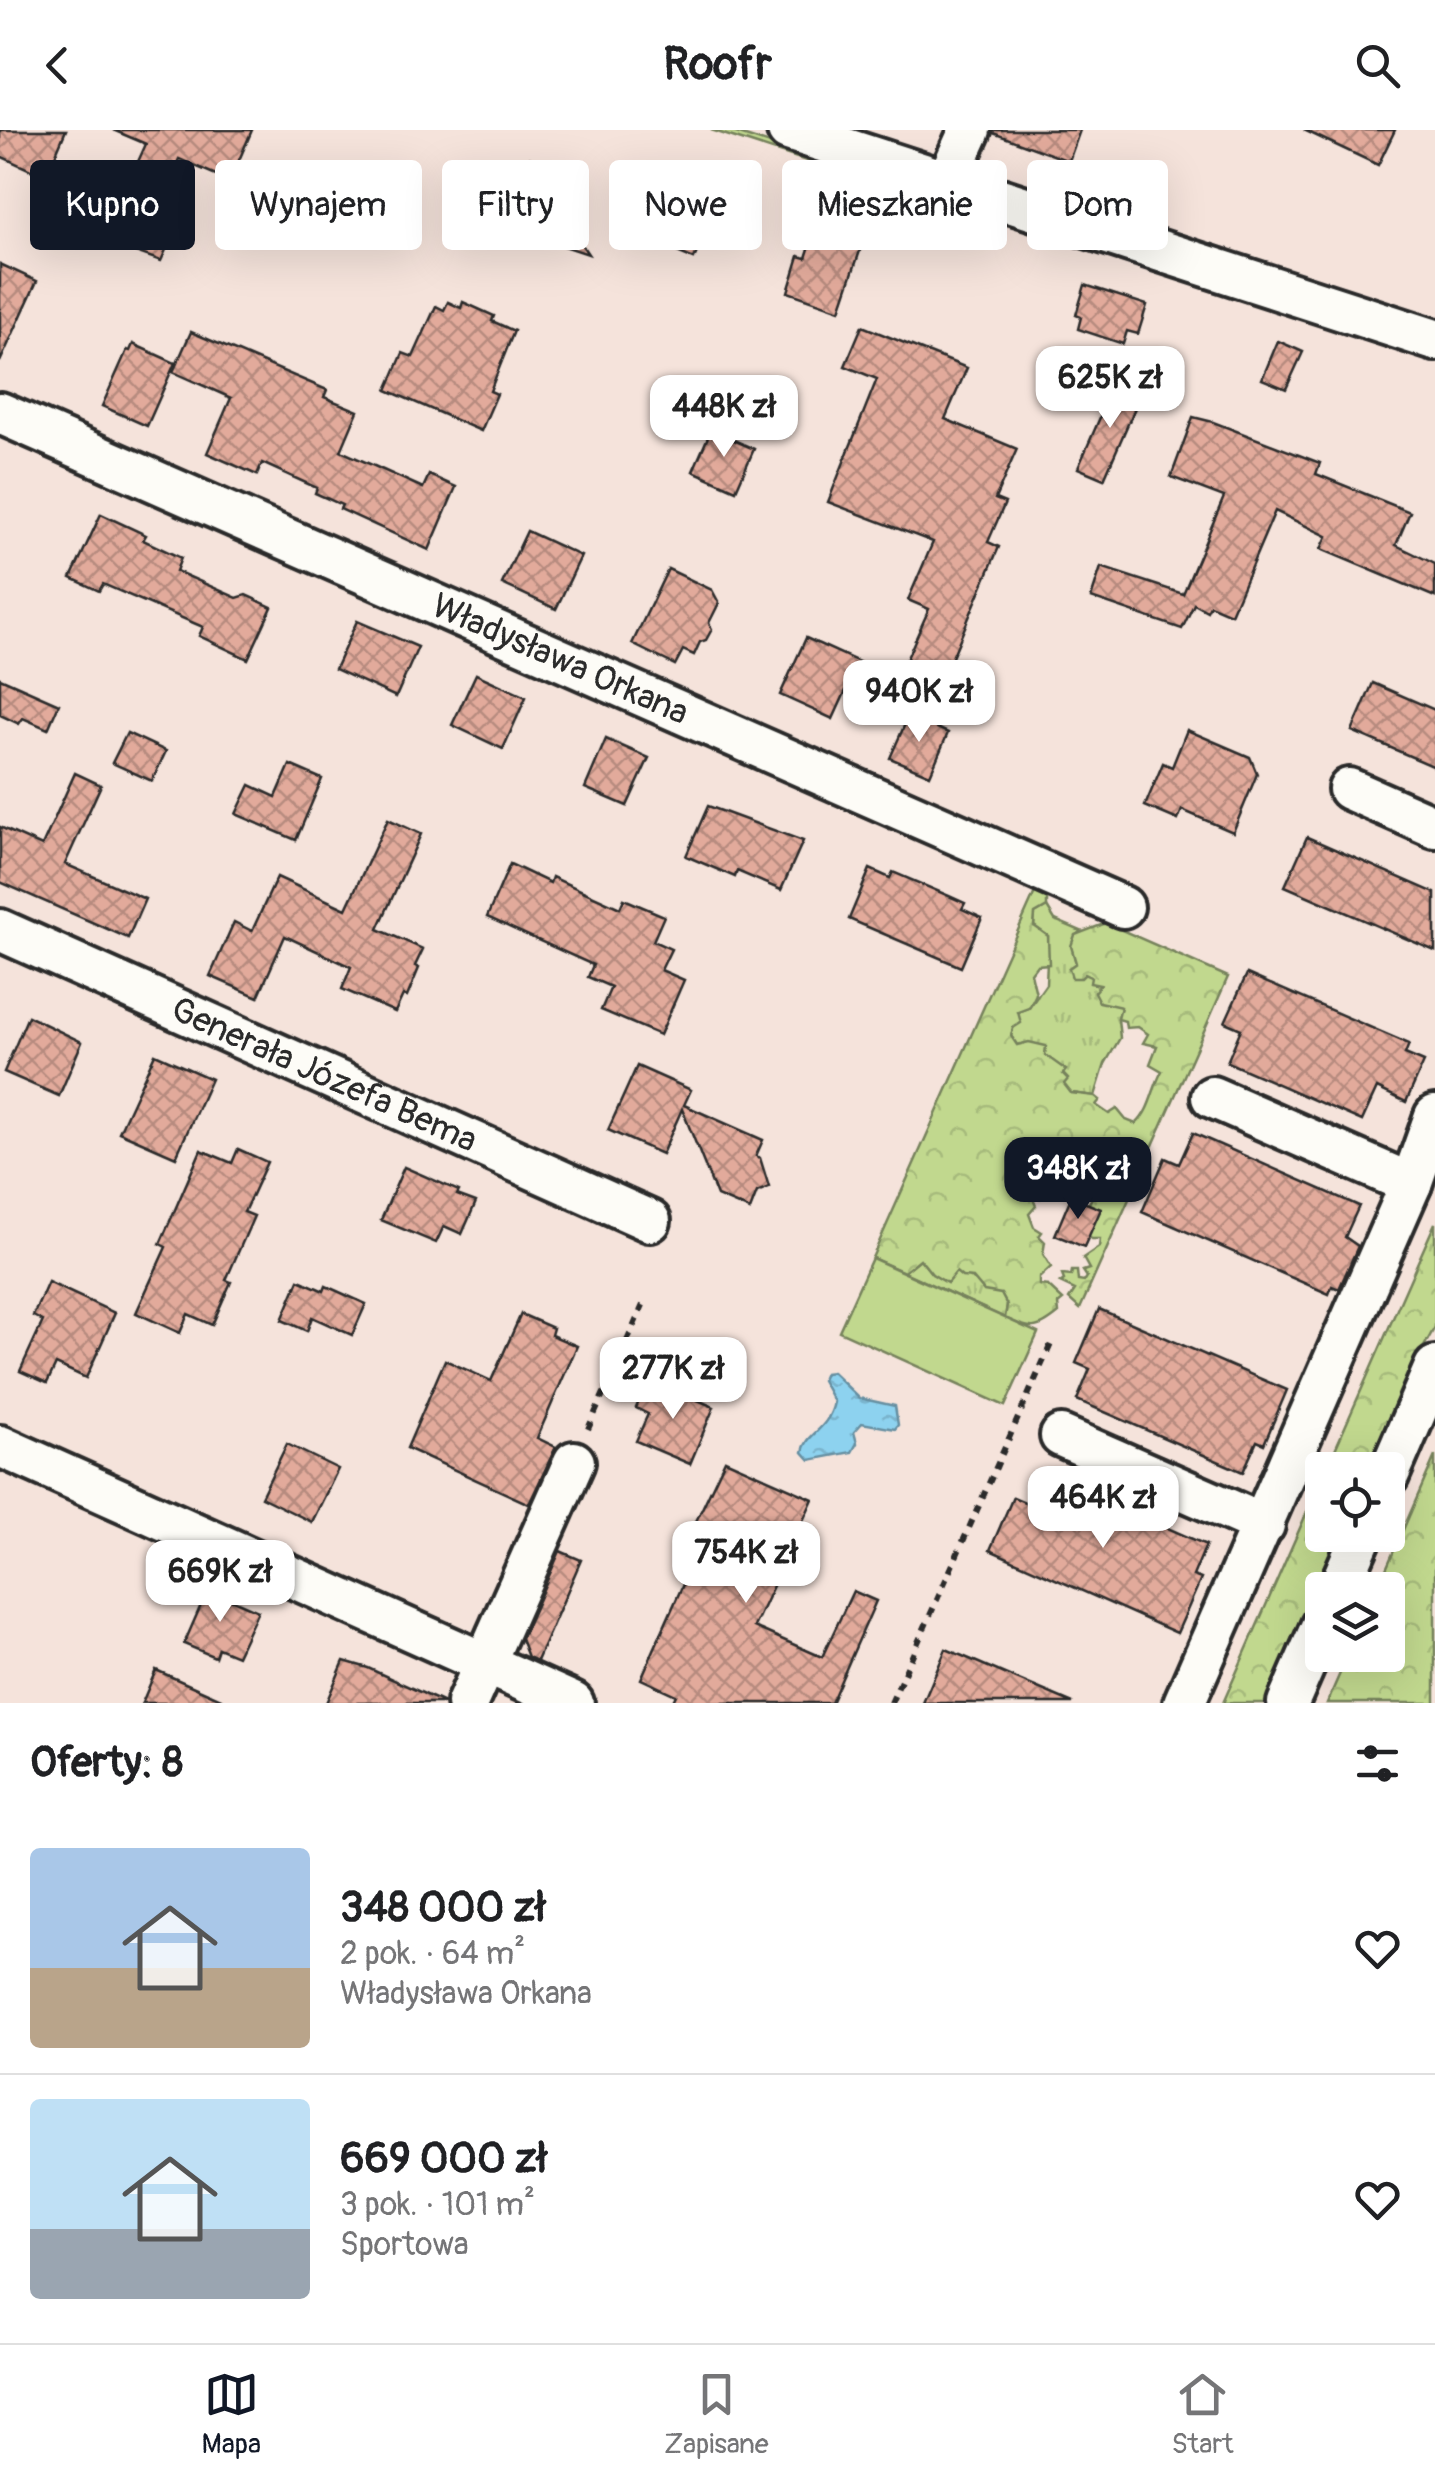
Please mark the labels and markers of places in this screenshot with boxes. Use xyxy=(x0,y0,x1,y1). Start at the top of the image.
pin: 625K zł xyxy=(1018,346,1202,431)
pin: 448K zł xyxy=(632,375,816,460)
pin: 940K zł xyxy=(827,660,1011,745)
pin: 348K zł xyxy=(986,1137,1170,1222)
pin: 277K zł xyxy=(581,1337,765,1422)
pin: 464K zł xyxy=(1011,1466,1195,1551)
pin: 754K zł xyxy=(654,1521,838,1606)
pin: 669K zł xyxy=(128,1540,312,1625)

